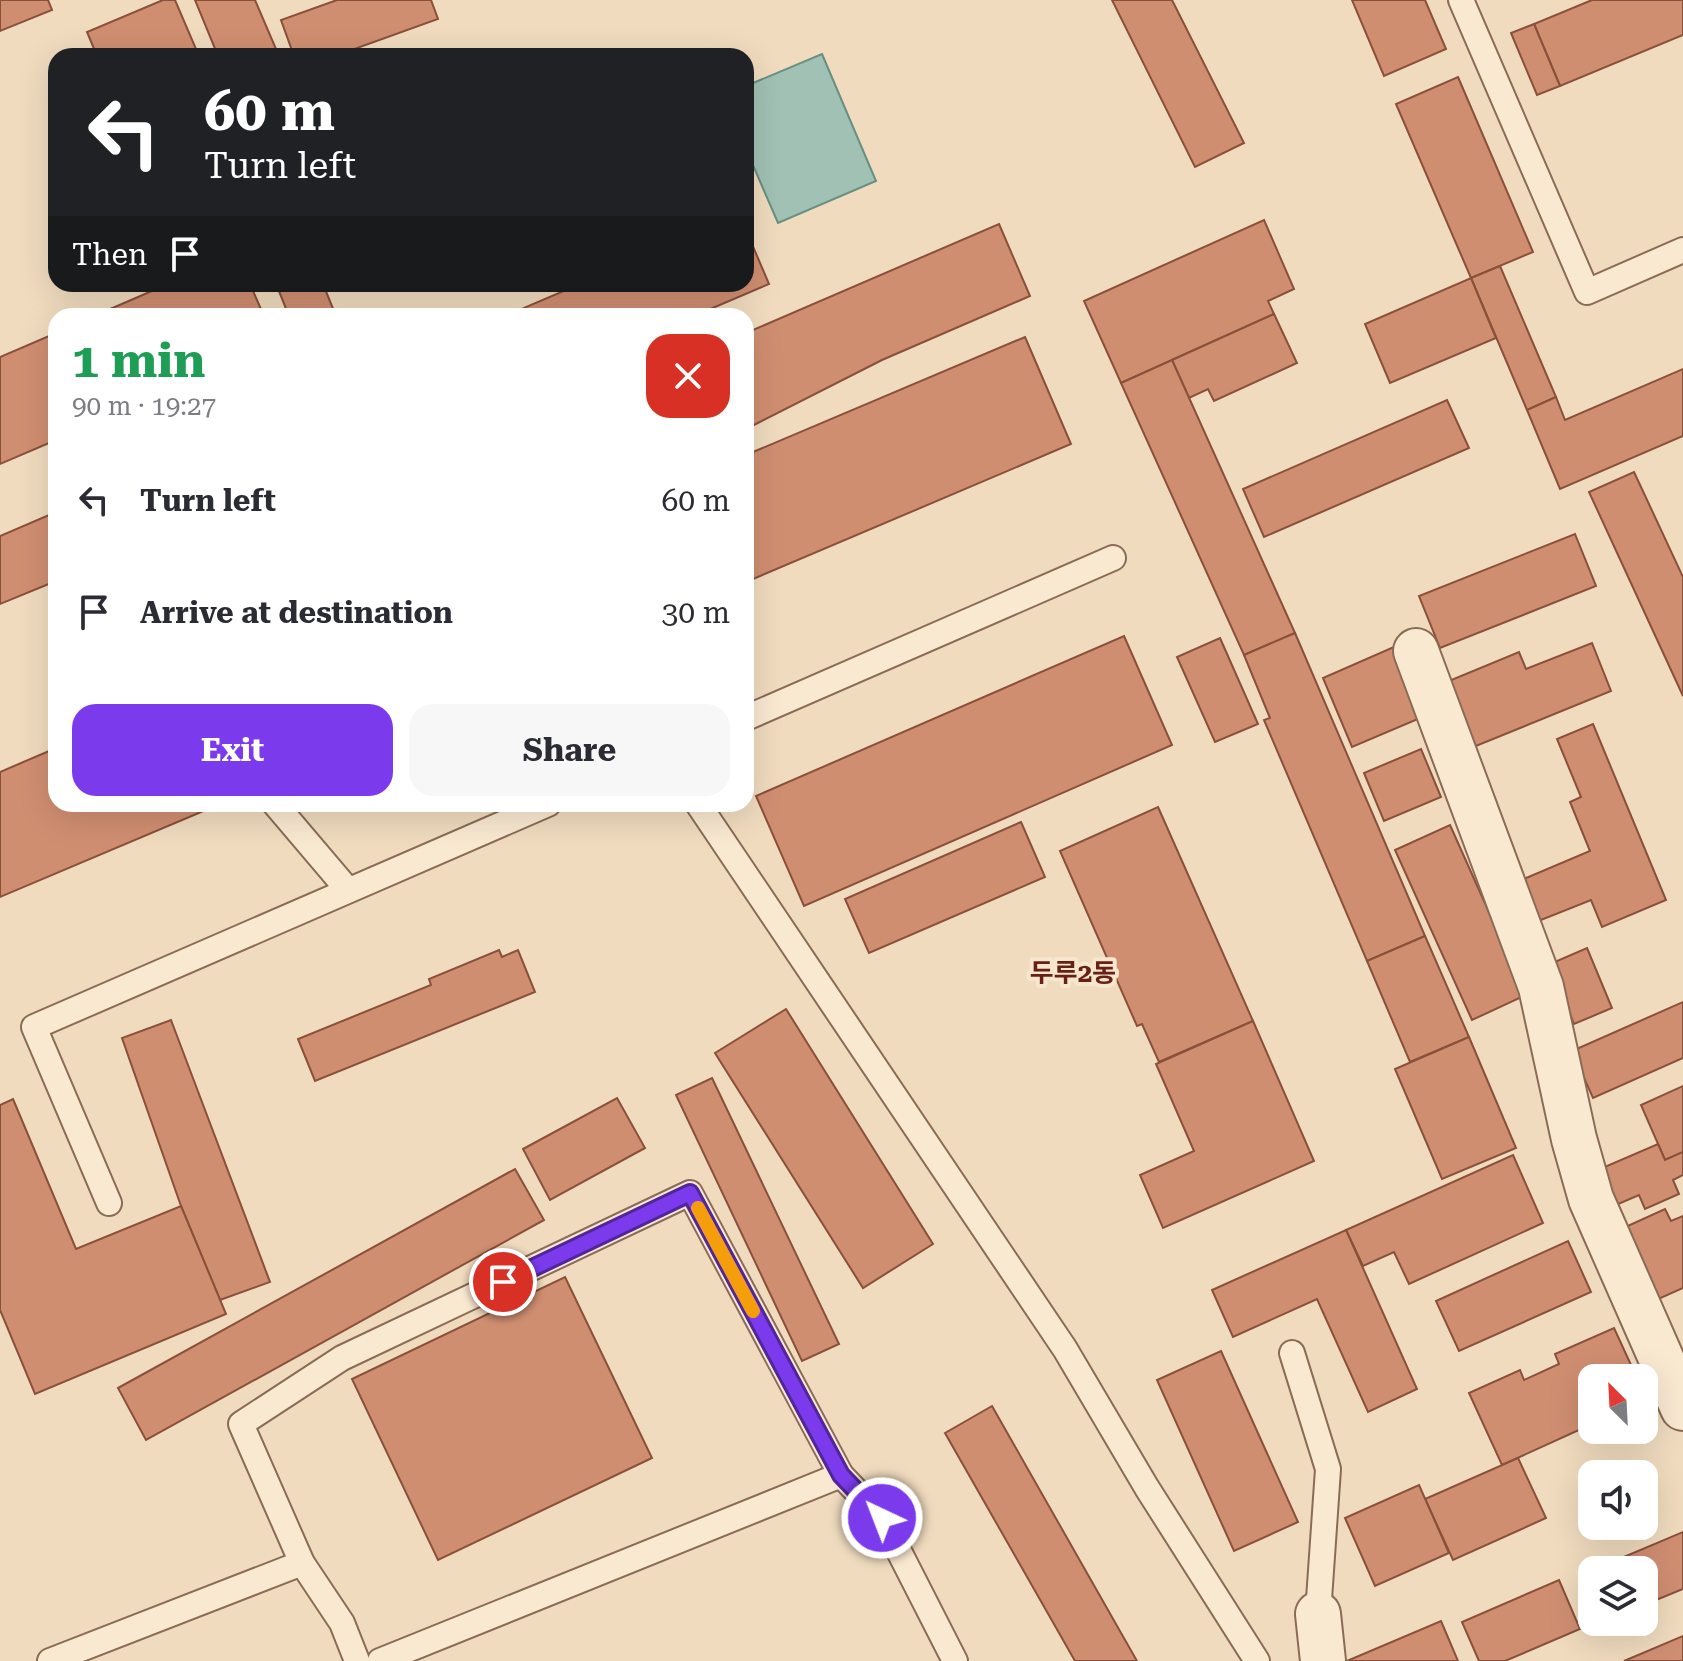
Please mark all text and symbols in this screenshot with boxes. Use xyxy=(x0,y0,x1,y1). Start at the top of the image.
text: 60 m xyxy=(204,78,335,144)
icon: left xyxy=(72,80,176,184)
text: Turn left xyxy=(204,145,356,187)
icon: arrive xyxy=(163,232,207,276)
text: Then xyxy=(72,237,147,272)
text: 1 min xyxy=(72,333,205,389)
button: close xyxy=(646,334,730,418)
text: 90 m · 19:27 xyxy=(72,391,216,421)
icon: left xyxy=(72,478,116,522)
text: Turn left xyxy=(140,483,276,518)
text: 60 m xyxy=(661,483,730,518)
icon: arrive xyxy=(72,590,116,634)
text: Arrive at destination xyxy=(140,595,453,630)
text: 30 m xyxy=(661,595,730,630)
button: Exit xyxy=(72,704,393,796)
button: Share xyxy=(409,704,730,796)
district label: 두루2동 xyxy=(1030,958,1116,988)
pin xyxy=(469,1248,537,1316)
icon: arrive xyxy=(481,1260,525,1304)
north arrow xyxy=(1578,1364,1658,1444)
map controls xyxy=(1578,1364,1658,1636)
button: sound xyxy=(1578,1460,1658,1540)
position arrow xyxy=(840,1476,924,1560)
button: layers xyxy=(1578,1556,1658,1636)

